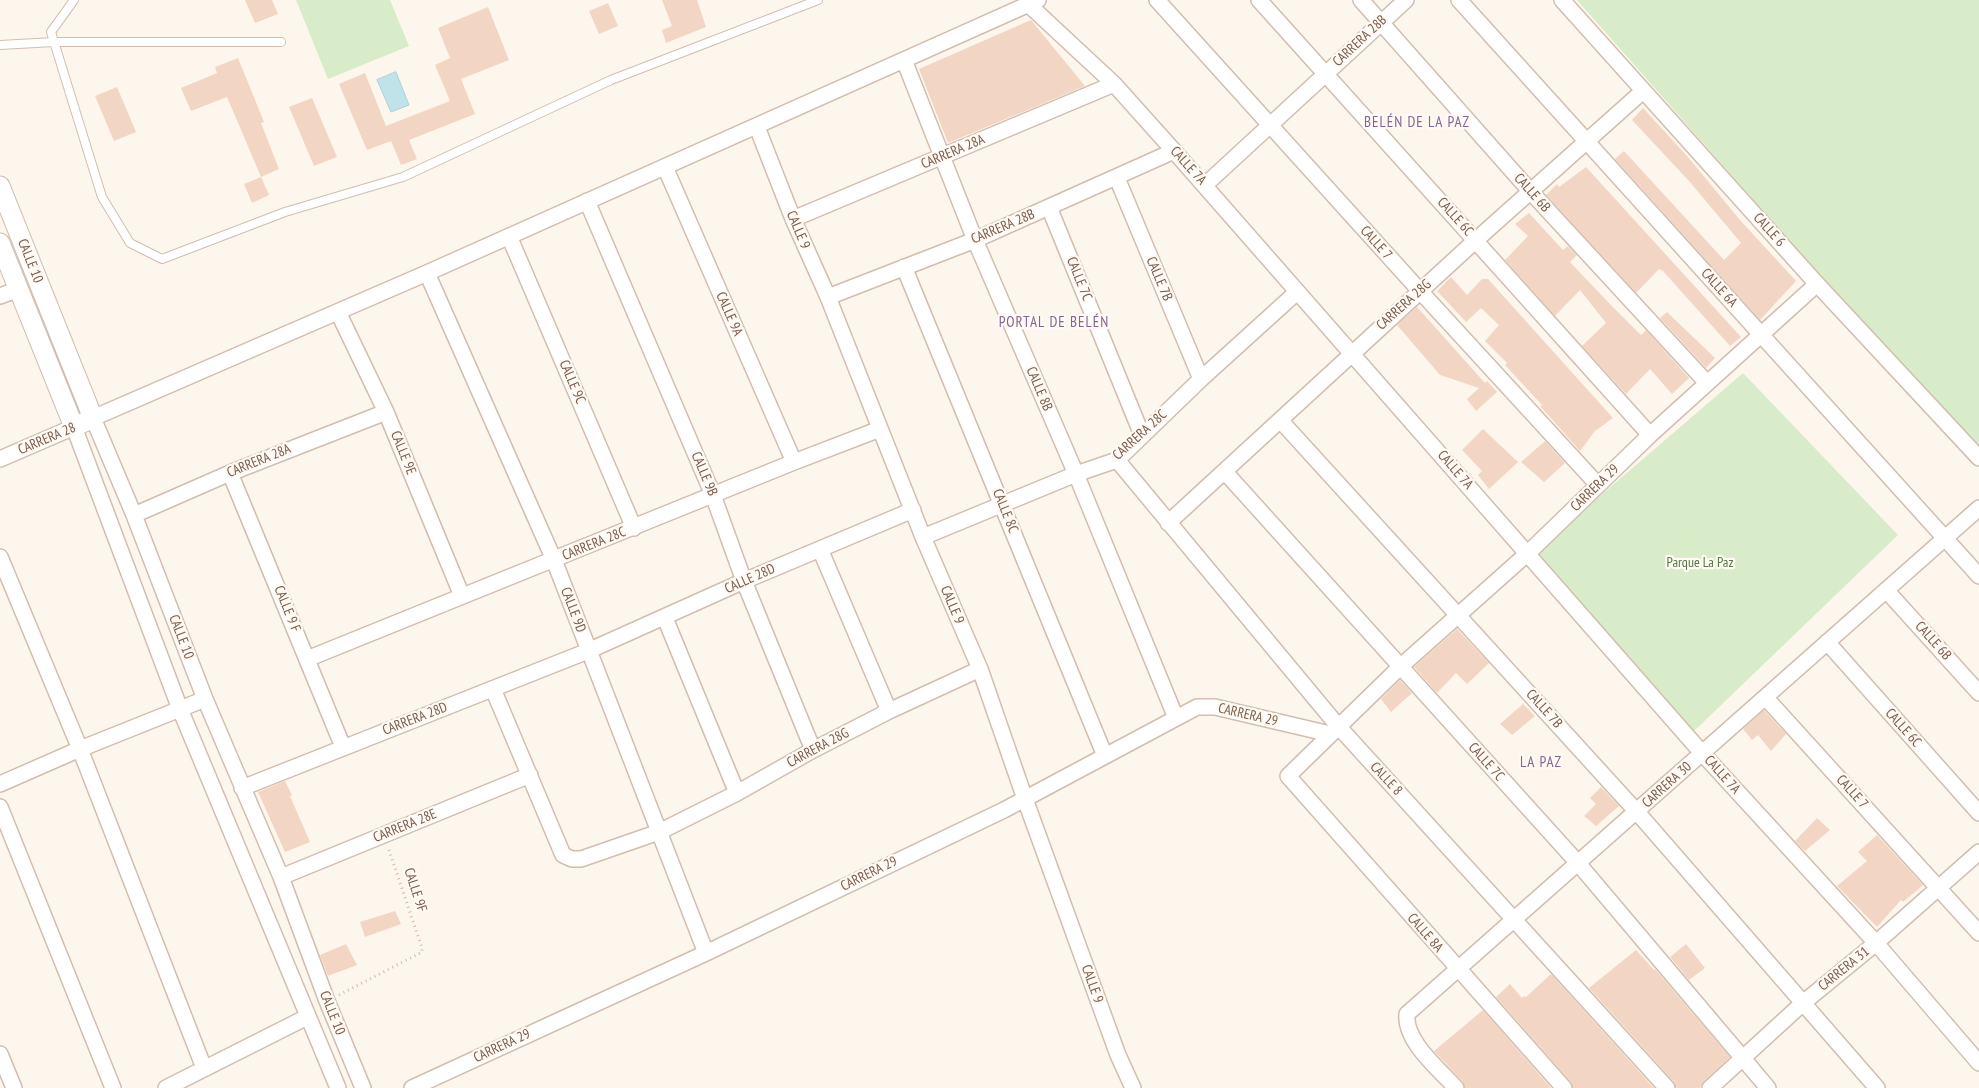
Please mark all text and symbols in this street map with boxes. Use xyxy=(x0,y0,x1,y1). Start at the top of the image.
street label: CARRERA 28B xyxy=(1330,12,1390,70)
district label: BELÉN DE LA PAZ xyxy=(1362,114,1472,132)
street label: CARRERA 28A xyxy=(919,131,987,173)
street label: CALLE 7A xyxy=(1166,143,1210,189)
street label: CALLE 6B xyxy=(1510,170,1554,216)
street label: CALLE 6C xyxy=(1433,194,1477,240)
street label: CARRERA 28B xyxy=(969,206,1037,248)
street label: CALLE 9 xyxy=(783,209,813,251)
street label: CALLE 6 xyxy=(1750,210,1788,250)
street label: CALLE 7 xyxy=(1357,223,1395,263)
street label: CALLE 10 xyxy=(14,237,46,285)
street label: CALLE 7B xyxy=(1142,254,1176,304)
street label: CALLE 7C xyxy=(1063,255,1095,303)
street label: CALLE 6A xyxy=(1697,265,1741,311)
street label: CARRERA 28G xyxy=(1373,276,1435,334)
street label: CALLE 9A xyxy=(712,289,746,339)
district label: PORTAL DE BELÉN xyxy=(997,314,1111,332)
street label: CALLE 9C xyxy=(555,358,589,406)
street label: CALLE 8B xyxy=(1022,364,1056,414)
street label: CARRERA 28C xyxy=(1109,406,1171,464)
street label: CARRERA 28 xyxy=(16,419,78,459)
street label: CALLE 9E xyxy=(387,429,419,477)
street label: CARRERA 28A xyxy=(225,441,293,481)
street label: CALLE 7A xyxy=(1434,447,1476,493)
street label: CALLE 9B xyxy=(687,449,721,499)
street label: CARRERA 29 xyxy=(1567,461,1623,515)
street label: CALLE 8C xyxy=(989,487,1021,535)
street label: CARRERA 28C xyxy=(560,524,628,564)
park label: Parque La Paz xyxy=(1666,555,1734,571)
street label: CALLE 28D xyxy=(722,561,778,597)
street label: CALLE 9 F xyxy=(270,583,304,635)
street label: CALLE 9 xyxy=(937,584,967,626)
street label: CALLE 9D xyxy=(557,585,589,635)
street label: CALLE 10 xyxy=(165,613,197,661)
street label: CALLE 6B xyxy=(1911,618,1955,664)
street label: CALLE 7B xyxy=(1522,686,1566,732)
street label: CARRERA 28D xyxy=(380,699,450,739)
street label: CARRERA 29 xyxy=(1217,700,1279,730)
street label: CALLE 6C xyxy=(1881,705,1925,751)
street label: CARRERA 28G xyxy=(784,725,852,771)
street label: CALLE 7C xyxy=(1464,739,1508,785)
street label: CALLE 7A xyxy=(1700,752,1744,798)
district label: LA PAZ xyxy=(1519,754,1563,772)
street label: CARRERA 30 xyxy=(1639,758,1695,812)
street label: CALLE 8 xyxy=(1366,759,1406,799)
street label: CALLE 7 xyxy=(1833,772,1871,812)
street label: CARRERA 28E xyxy=(371,806,439,846)
street label: CARRERA 29 xyxy=(838,853,900,895)
street label: CALLE 9F xyxy=(400,866,430,914)
street label: CALLE 8A xyxy=(1404,910,1446,956)
street label: CARRERA 31 xyxy=(1815,943,1873,995)
street label: CALLE 9 xyxy=(1077,963,1107,1005)
street label: CALLE 10 xyxy=(316,989,348,1037)
street label: CARRERA 29 xyxy=(471,1026,533,1066)

